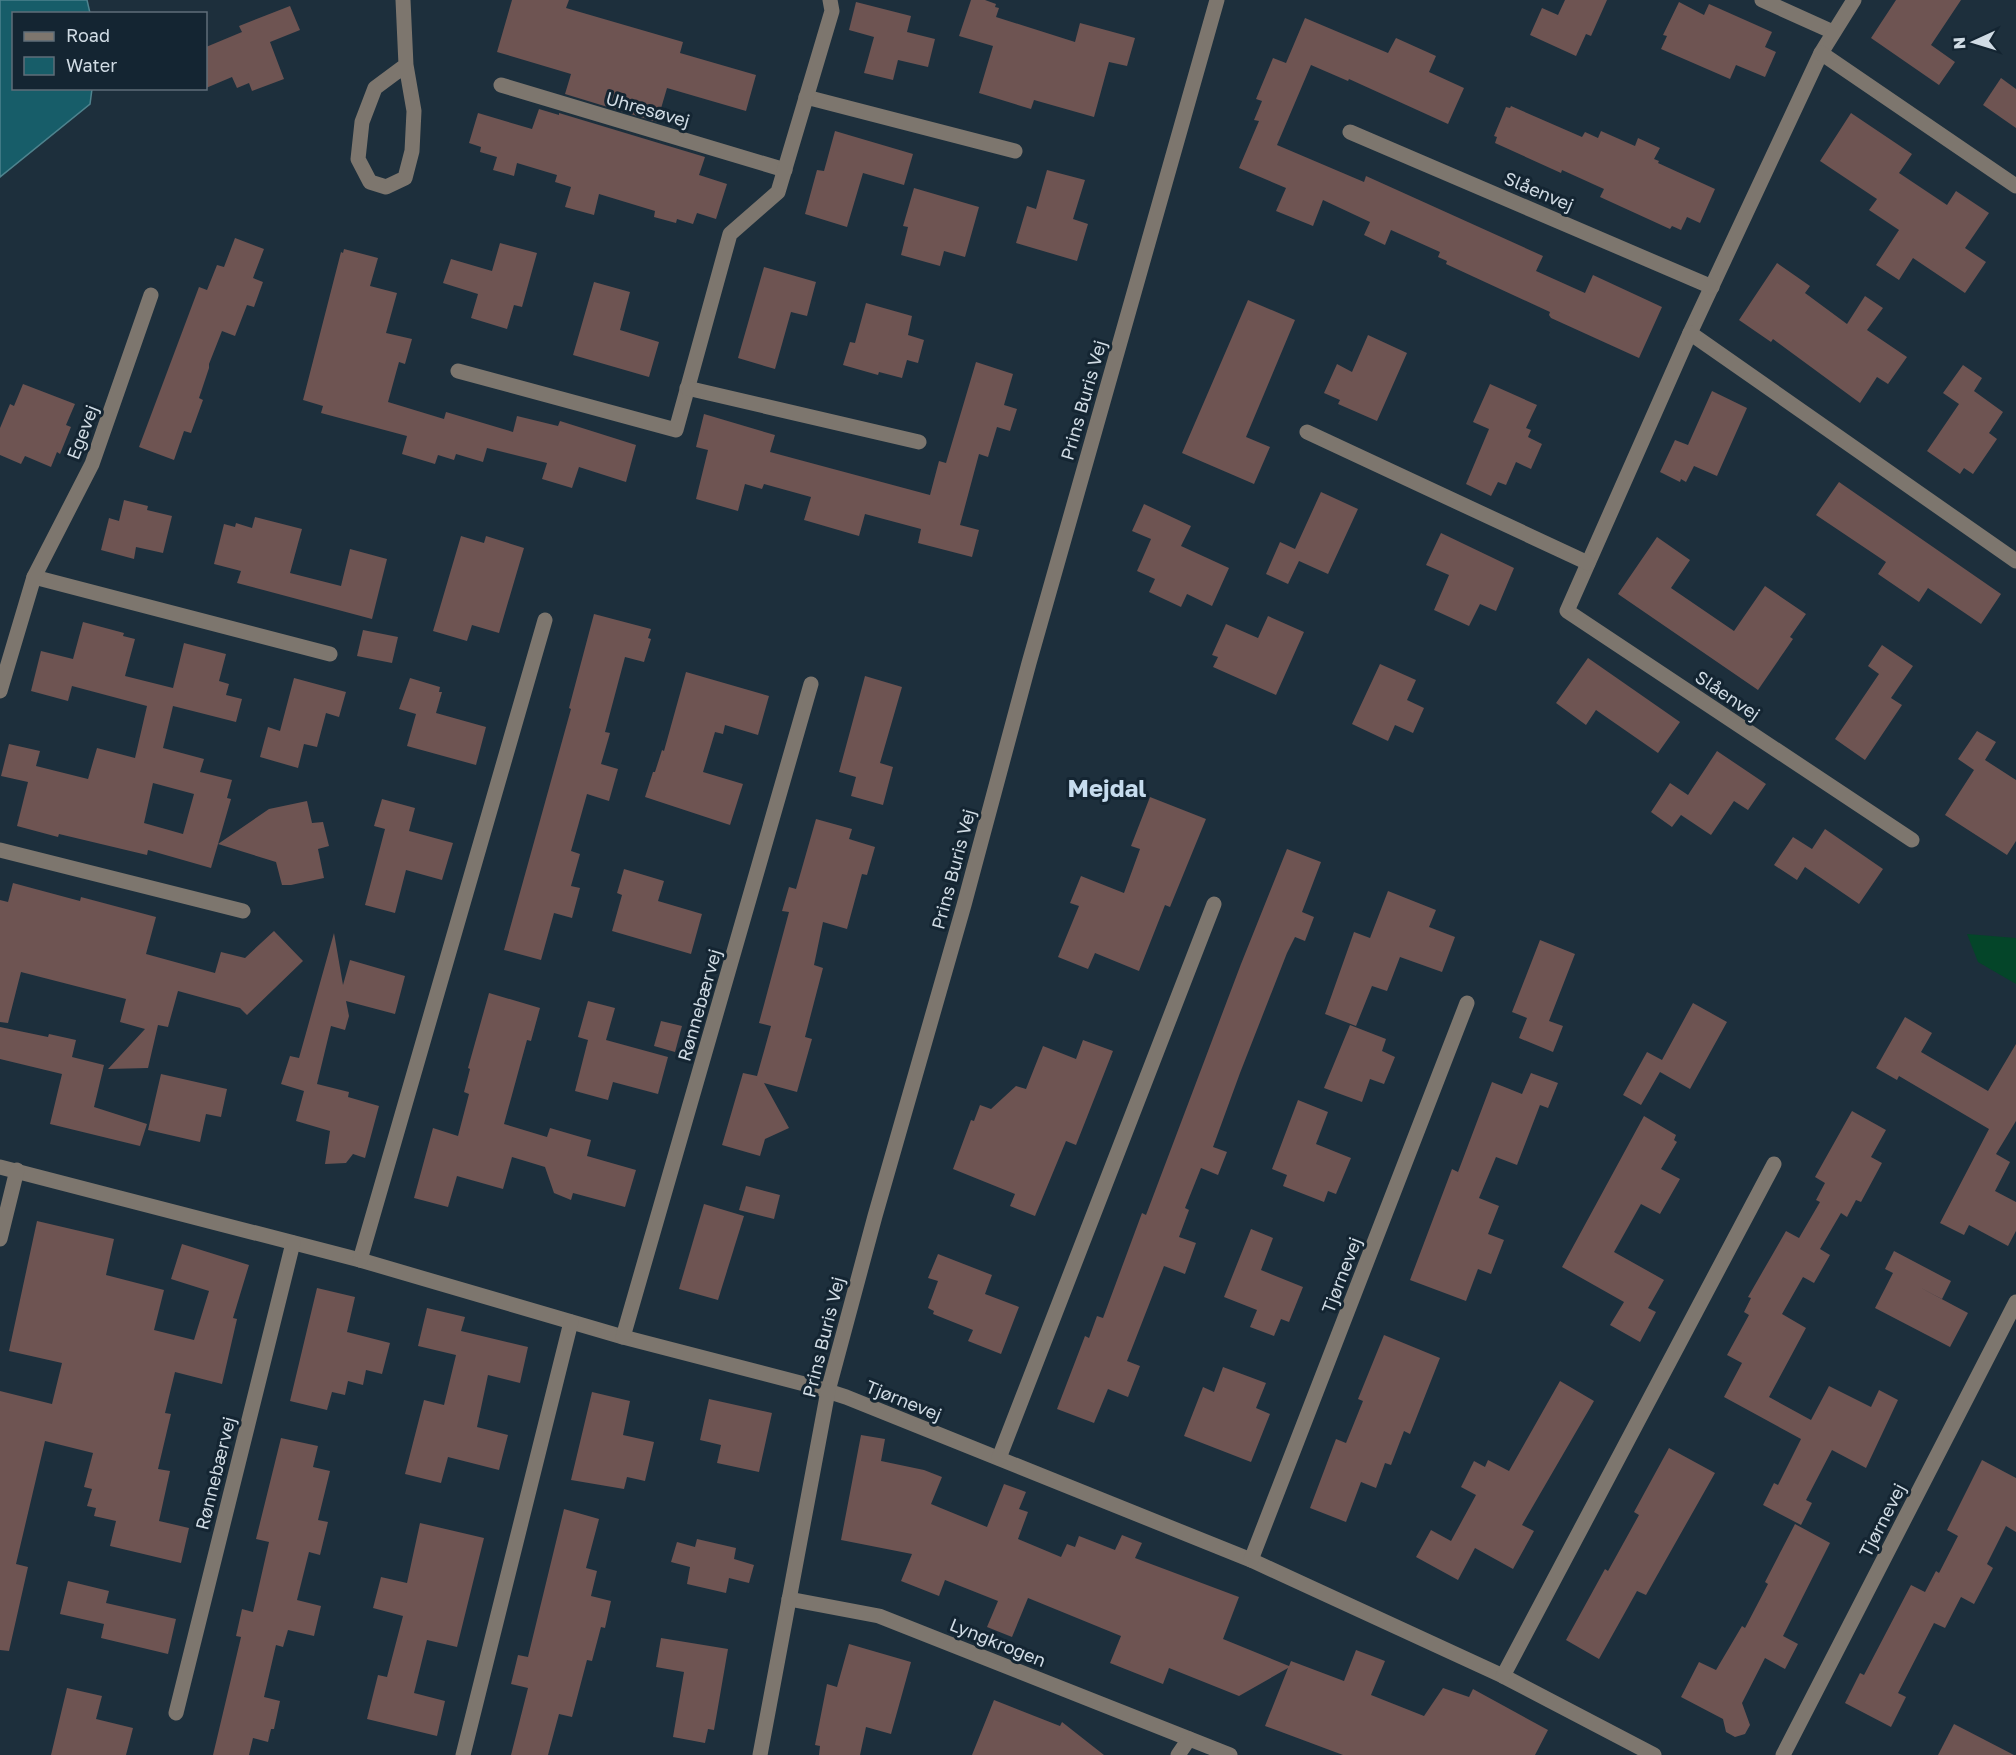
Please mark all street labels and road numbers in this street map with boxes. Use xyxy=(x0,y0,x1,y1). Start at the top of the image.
street label: Uhresøvej xyxy=(603,86,693,132)
street label: Slåenvej xyxy=(1501,166,1577,216)
street label: Prins Buris Vej xyxy=(1055,337,1111,463)
street label: Egevej xyxy=(62,401,102,463)
street label: Slåenvej xyxy=(1691,665,1765,725)
street label: Prins Buris Vej xyxy=(926,806,980,932)
street label: Rønnebærvej xyxy=(672,946,726,1064)
street label: Tjørnevej xyxy=(1316,1234,1366,1316)
street label: Prins Buris Vej xyxy=(797,1274,849,1400)
street label: Tjørnevej xyxy=(863,1375,945,1425)
street label: Rønnebærvej xyxy=(190,1414,240,1532)
street label: Tjørnevej xyxy=(1854,1479,1910,1561)
street label: Lyngkrogen xyxy=(947,1613,1049,1671)

